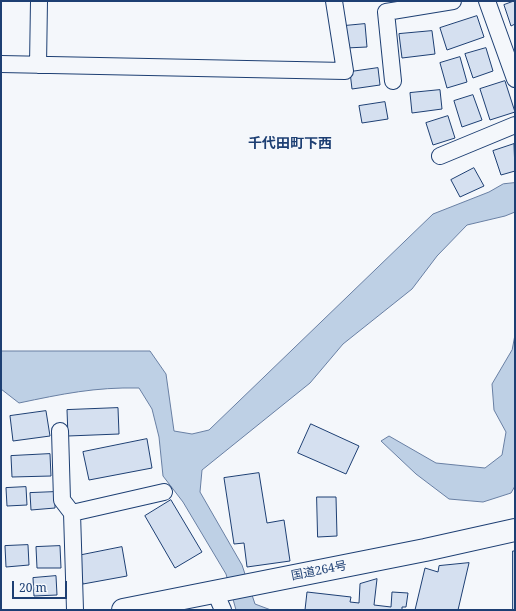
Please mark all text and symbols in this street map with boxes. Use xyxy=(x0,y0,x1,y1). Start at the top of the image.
district label: 千代田町下西 xyxy=(248,136,332,152)
street label: 国道264号 xyxy=(290,559,348,583)
scale bar xyxy=(14,573,69,599)
text: 20 m xyxy=(19,579,47,596)

